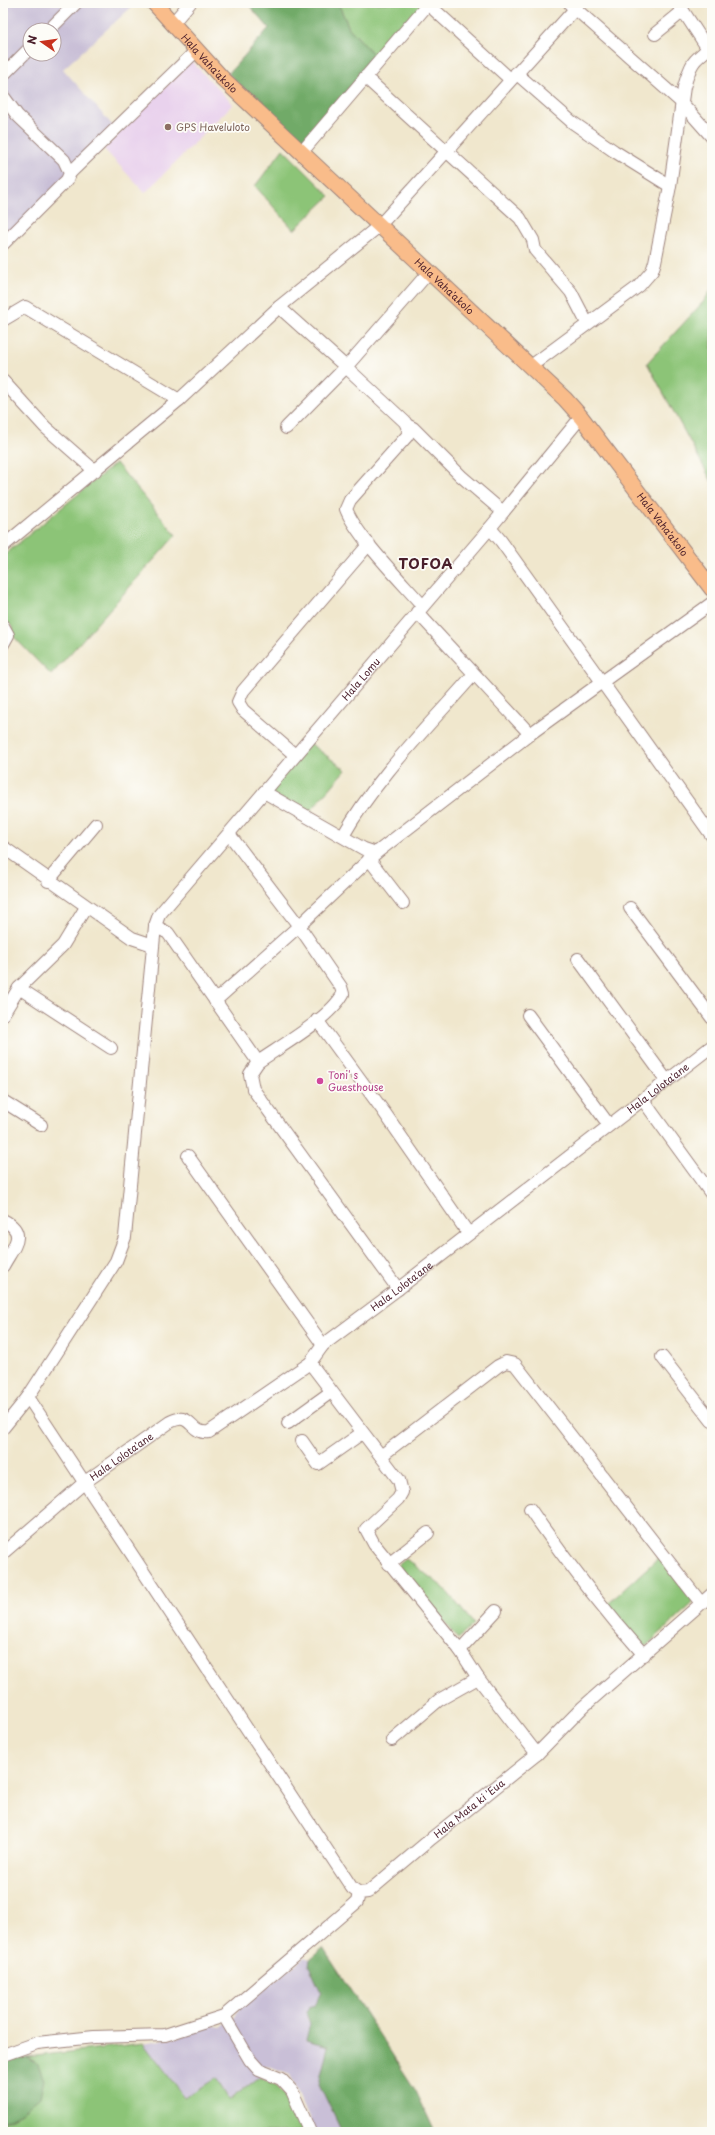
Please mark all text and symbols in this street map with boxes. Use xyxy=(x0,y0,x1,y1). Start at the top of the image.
north arrow xyxy=(22,22,62,62)
street label: Hala Vaha'akolo xyxy=(178,30,242,96)
text: N xyxy=(23,33,41,46)
place label: GPS Haveluloto xyxy=(176,119,250,134)
marker: GPS Haveluloto xyxy=(163,122,173,132)
street label: Hala Vaha'akolo xyxy=(412,254,478,318)
street label: Hala Vaha'akolo xyxy=(634,489,693,559)
district label: TOFOA xyxy=(398,553,454,574)
street label: Hala Lomu xyxy=(338,654,383,703)
street label: Hala Lolota'ane xyxy=(623,1058,692,1116)
place label: Toni' s Guesthouse xyxy=(328,1067,384,1094)
marker: Toni' s Guesthouse xyxy=(315,1076,325,1086)
street label: Hala Lolota'ane xyxy=(367,1257,436,1314)
street label: Hala Lolota'ane xyxy=(86,1428,156,1484)
street label: Hala Mata ki 'Eua xyxy=(430,1774,508,1841)

